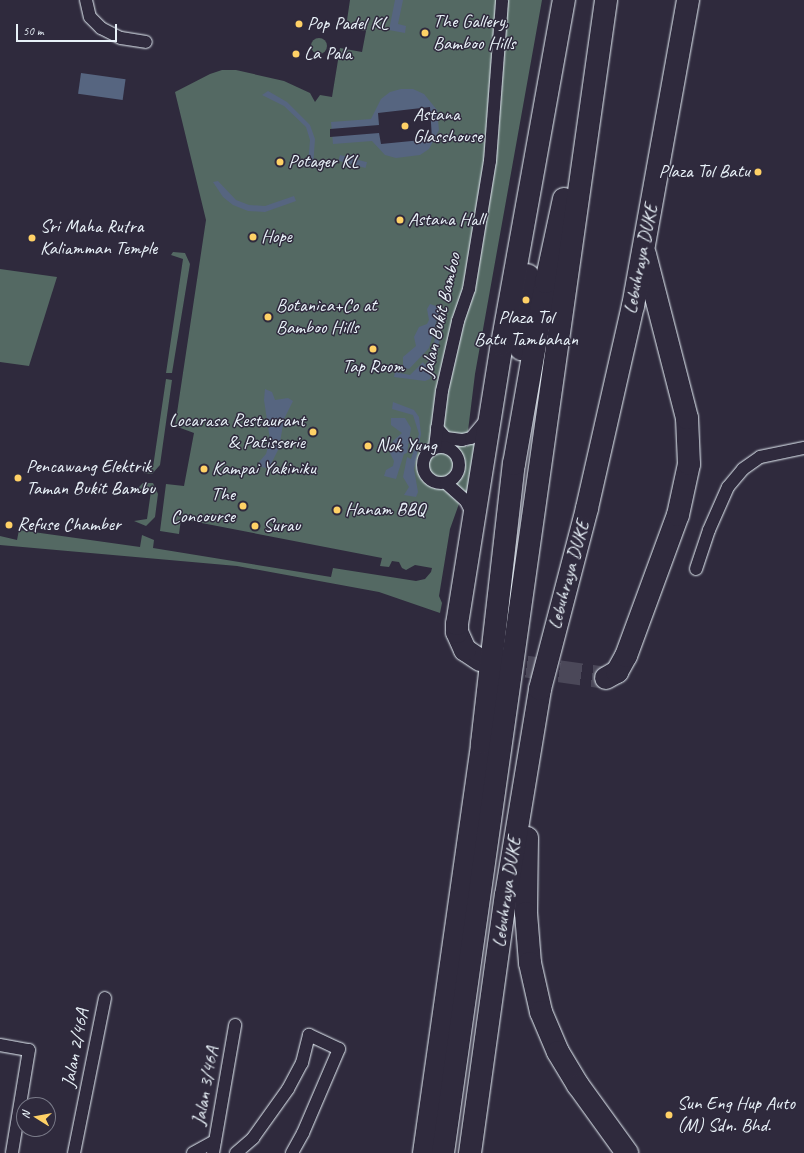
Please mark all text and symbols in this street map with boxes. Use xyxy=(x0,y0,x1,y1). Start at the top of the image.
place label: The Gallery, Bamboo Hills xyxy=(433,11,515,55)
place label: Pop Padel KL xyxy=(307,13,389,35)
scale bar xyxy=(18,16,119,42)
marker: Pop Padel KL xyxy=(294,19,304,29)
text: 50 m xyxy=(23,23,43,39)
marker: The Gallery, Bamboo Hills xyxy=(420,28,430,38)
place label: La Pala xyxy=(304,43,352,65)
marker: La Pala xyxy=(291,49,301,59)
place label: Astana Glasshouse xyxy=(413,104,482,148)
marker: Astana Glasshouse xyxy=(400,121,410,131)
place label: Potager KL xyxy=(288,151,359,173)
marker: Potager KL xyxy=(275,157,285,167)
place label: Plaza Tol Batu xyxy=(658,161,750,183)
marker: Plaza Tol Batu xyxy=(753,167,763,177)
street label: Lebuhraya DUKE xyxy=(619,202,663,316)
place label: Astana Hall xyxy=(408,209,485,231)
marker: Astana Hall xyxy=(395,215,405,225)
place label: Sri Maha Rutra Kaliamman Temple xyxy=(40,216,156,260)
place label: Hope xyxy=(261,226,292,248)
marker: Hope xyxy=(248,232,258,242)
marker: Sri Maha Rutra Kaliamman Temple xyxy=(27,233,37,243)
street label: Jalan Bukit Bamboo xyxy=(416,251,466,379)
place label: Botanica+Co at Bamboo Hills xyxy=(276,295,377,339)
marker: Plaza Tol Batu Tambahan xyxy=(521,295,531,305)
place label: Plaza Tol Batu Tambahan xyxy=(475,307,577,351)
marker: Botanica+Co at Bamboo Hills xyxy=(263,312,273,322)
marker: Tap Room xyxy=(368,344,378,354)
place label: Tap Room xyxy=(342,356,404,378)
place label: Locarasa Restaurant & Patisserie xyxy=(168,410,305,454)
marker: Locarasa Restaurant & Patisserie xyxy=(308,427,318,437)
place label: Nok Yung xyxy=(376,435,436,457)
marker: Nok Yung xyxy=(363,441,373,451)
place label: Pencawang Elektrik Taman Bukit Bambu xyxy=(26,456,155,500)
place label: Kampai Yakiniku xyxy=(212,458,316,480)
marker: Kampai Yakiniku xyxy=(199,464,209,474)
marker: Pencawang Elektrik Taman Bukit Bambu xyxy=(13,473,23,483)
place label: The Concourse xyxy=(171,484,235,528)
place label: Hanam BBQ xyxy=(345,499,426,521)
marker: The Concourse xyxy=(238,501,248,511)
marker: Hanam BBQ xyxy=(332,505,342,515)
place label: Refuse Chamber xyxy=(17,514,122,536)
place label: Surau xyxy=(263,515,300,537)
street label: Lebuhraya DUKE xyxy=(544,518,594,632)
marker: Refuse Chamber xyxy=(4,520,14,530)
marker: Surau xyxy=(250,521,260,531)
street label: Lebuhraya DUKE xyxy=(488,835,526,949)
street label: Jalan 2/46A xyxy=(57,1007,95,1089)
street label: Jalan 3/46A xyxy=(188,1045,224,1127)
place label: Sun Eng Hup Auto (M) Sdn. Bhd. xyxy=(677,1093,795,1137)
north arrow xyxy=(16,1097,56,1137)
text: N xyxy=(18,1110,33,1120)
marker: Sun Eng Hup Auto (M) Sdn. Bhd. xyxy=(664,1110,674,1120)

